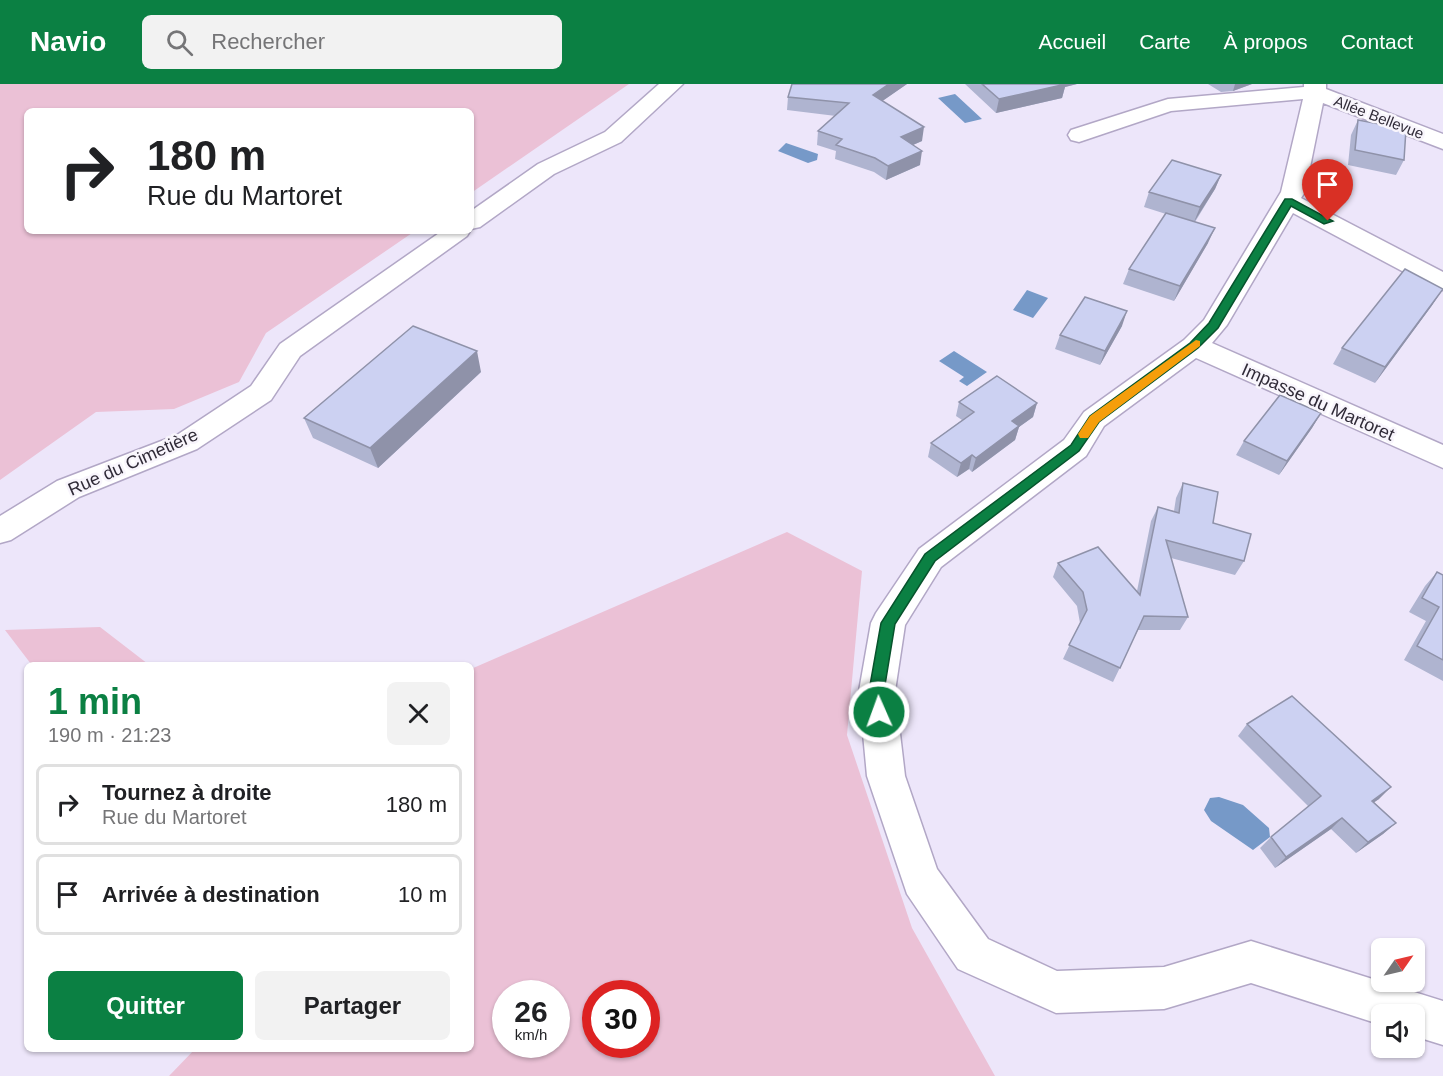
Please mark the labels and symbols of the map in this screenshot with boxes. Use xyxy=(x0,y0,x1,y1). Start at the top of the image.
street label: Allée Bellevue xyxy=(1332,92,1426,142)
pin xyxy=(1302,159,1353,221)
street label: Impasse du Martoret xyxy=(1239,359,1397,445)
street label: Rue du Cimetière xyxy=(65,424,201,500)
position arrow xyxy=(847,680,911,744)
north arrow xyxy=(1371,938,1425,992)
speed limit sign: 30 xyxy=(582,980,660,1058)

